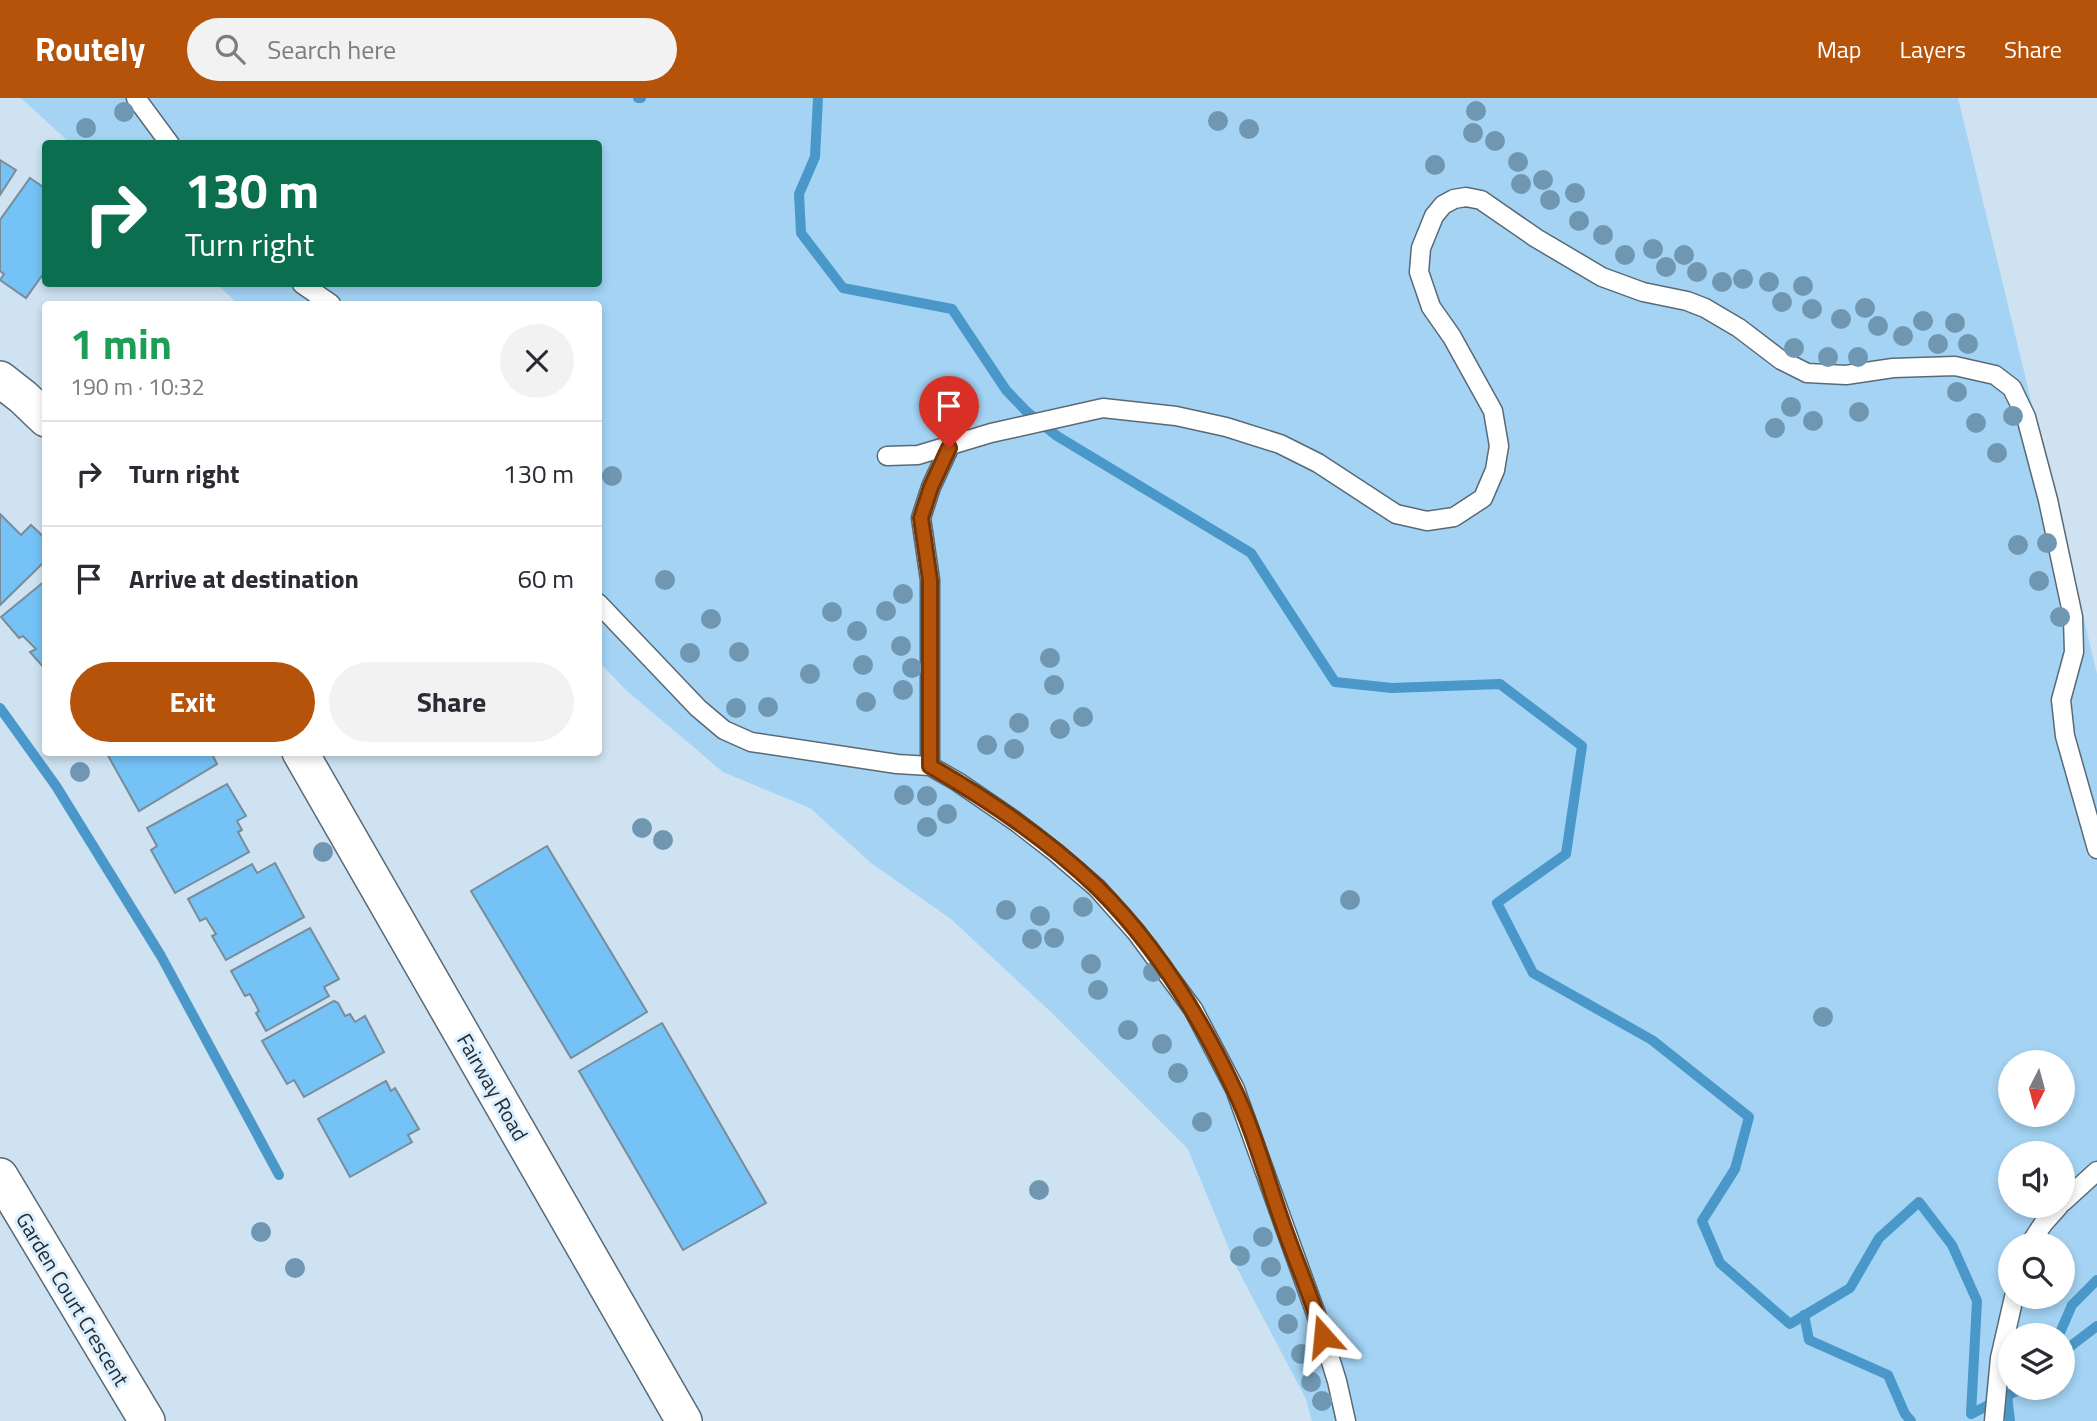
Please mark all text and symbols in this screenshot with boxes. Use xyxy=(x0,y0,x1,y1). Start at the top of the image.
search box xyxy=(187,18,677,81)
text: Routely xyxy=(35,24,145,74)
icon: search xyxy=(211,30,249,68)
text: Search here xyxy=(267,30,396,69)
text: Map xyxy=(1817,31,1862,67)
text: Layers xyxy=(1900,31,1966,67)
text: Share xyxy=(2004,31,2062,67)
text: 130 m xyxy=(185,152,319,227)
icon: right xyxy=(70,168,161,259)
text: Turn right xyxy=(185,220,314,268)
text: 1 min xyxy=(70,311,172,375)
button: close xyxy=(500,324,574,398)
text: 190 m · 10:32 xyxy=(70,369,205,404)
pin xyxy=(919,376,979,448)
icon: arrive xyxy=(930,387,968,425)
text: Turn right xyxy=(129,454,240,493)
text: 130 m xyxy=(503,454,574,493)
icon: right xyxy=(70,455,108,493)
text: Arrive at destination xyxy=(129,559,359,598)
text: 60 m xyxy=(517,559,574,598)
icon: arrive xyxy=(70,560,108,598)
button: Exit xyxy=(70,662,315,742)
button: Share xyxy=(329,662,574,742)
street label: Fairway Road xyxy=(449,1027,537,1147)
north arrow xyxy=(1998,1050,2076,1127)
map controls xyxy=(1998,1050,2075,1400)
button: sound xyxy=(1998,1141,2075,1218)
street label: Garden Court Crescent xyxy=(8,1206,138,1393)
button: search xyxy=(1998,1232,2075,1309)
position arrow xyxy=(1286,1299,1360,1373)
button: layers xyxy=(1998,1323,2075,1400)

